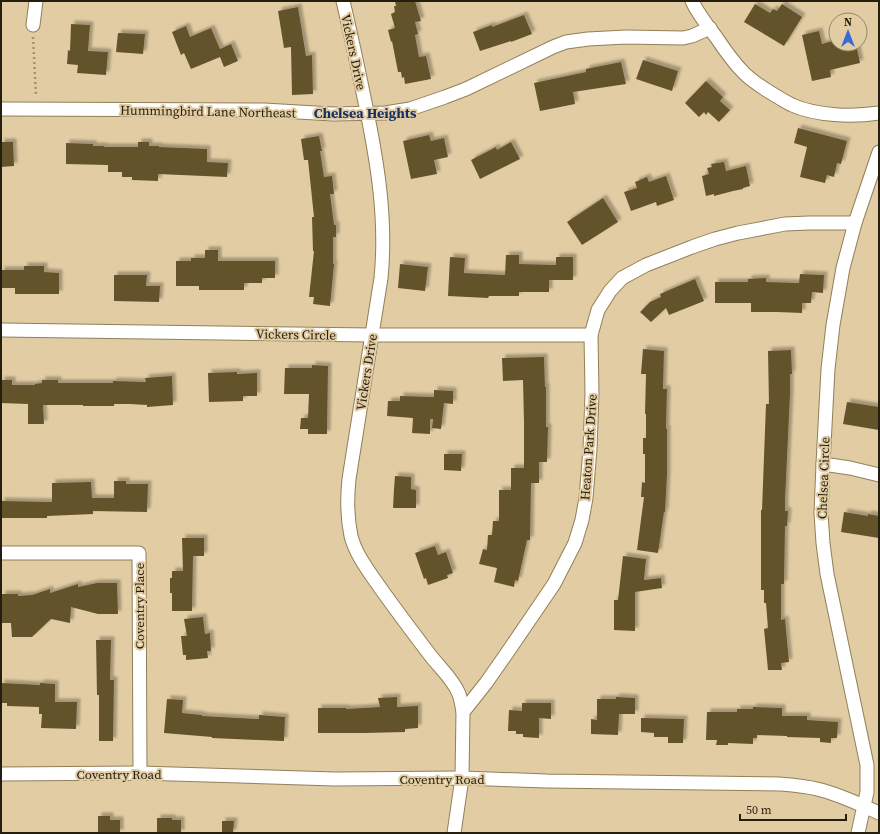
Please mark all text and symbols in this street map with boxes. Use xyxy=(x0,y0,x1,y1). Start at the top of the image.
north arrow xyxy=(828,12,868,52)
street label: Vickers Drive xyxy=(337,13,370,92)
text: N xyxy=(844,15,852,30)
street label: Hummingbird Lane Northeast xyxy=(120,101,297,122)
district label: Chelsea Heights xyxy=(314,103,417,123)
street label: Vickers Circle xyxy=(256,325,337,344)
street label: Vickers Drive xyxy=(352,332,381,412)
street label: Heaton Park Drive xyxy=(576,393,601,501)
street label: Chelsea Circle xyxy=(814,436,833,519)
street label: Coventry Place xyxy=(131,562,148,649)
street label: Coventry Road xyxy=(76,766,162,783)
street label: Coventry Road xyxy=(399,771,485,788)
scale bar xyxy=(740,796,846,822)
text: 50 m xyxy=(746,802,772,818)

